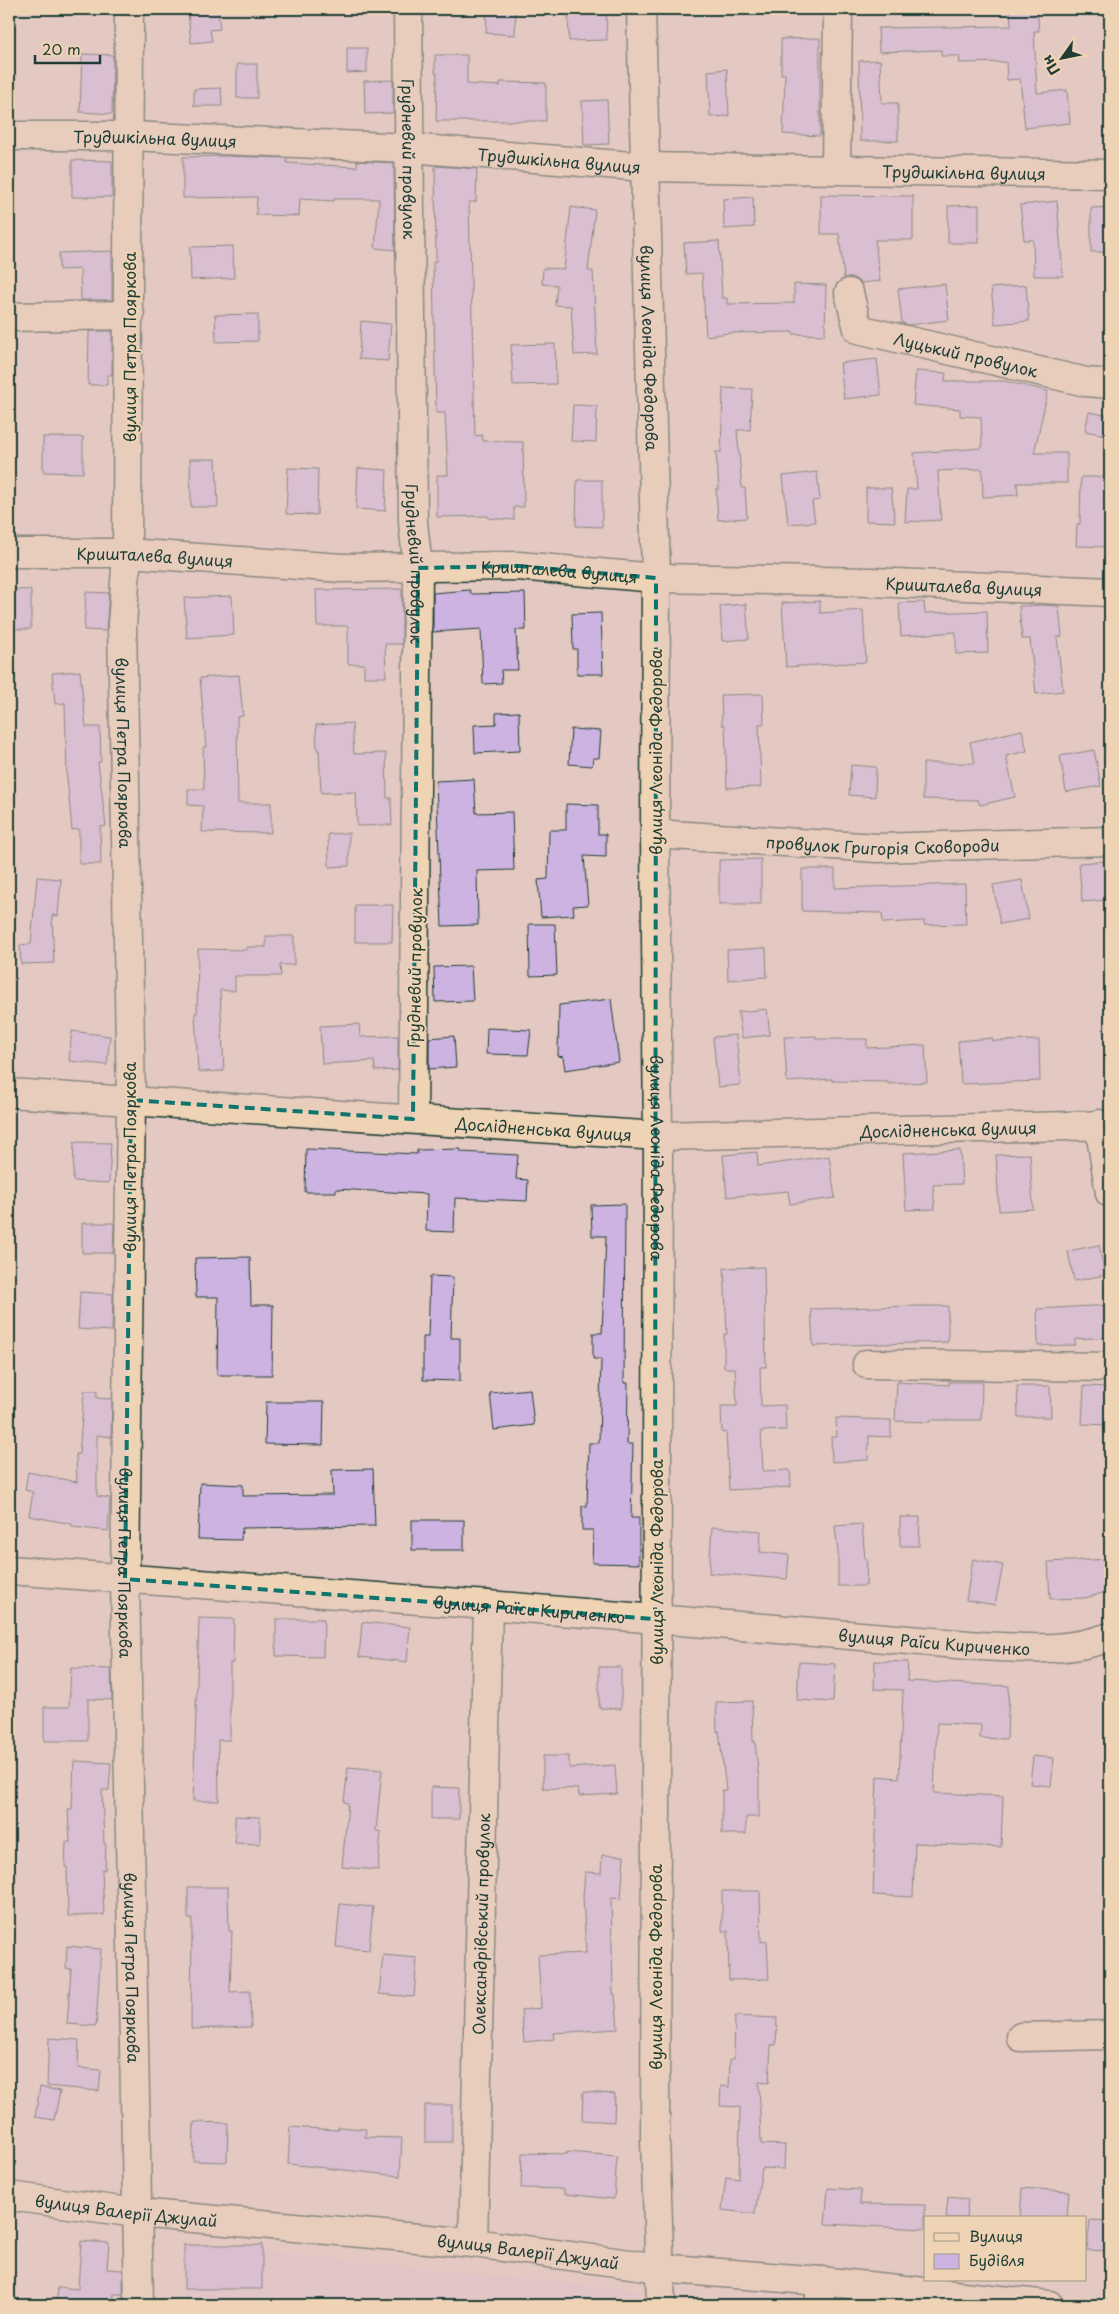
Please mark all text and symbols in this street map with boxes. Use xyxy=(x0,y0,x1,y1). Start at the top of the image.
scale bar xyxy=(35,32,100,64)
north arrow xyxy=(1036,32,1086,82)
text: 20 m xyxy=(42,37,81,60)
text: Пн xyxy=(1036,51,1065,80)
street label: Грудневий провулок xyxy=(397,79,422,240)
street label: Трудшкільна вулиця xyxy=(73,124,237,153)
street label: Трудшкільна вулиця xyxy=(477,142,642,179)
street label: Трудшкільна вулиця xyxy=(882,159,1046,185)
street label: вулиця Леоніда Федорова xyxy=(635,245,665,451)
street label: вулиця Петра Пояркова xyxy=(117,252,141,442)
street label: Луцький провулок xyxy=(892,326,1041,383)
street label: Грудневий провулок xyxy=(401,484,430,645)
street label: Кришталева вулиця xyxy=(77,541,234,572)
street label: Кришталева вулиця xyxy=(481,554,638,588)
street label: Кришталева вулиця xyxy=(885,571,1043,601)
street label: вулиця Леоніда Федорова xyxy=(643,649,667,855)
street label: вулиця Петра Пояркова xyxy=(111,657,138,848)
street label: провулок Григорія Сковороди xyxy=(765,829,1000,860)
street label: Грудневий провулок xyxy=(401,887,427,1048)
street label: вулиця Леоніда Федорова xyxy=(645,1055,670,1261)
street label: вулиця Петра Пояркова xyxy=(117,1062,141,1252)
street label: Дослідненська вулиця xyxy=(454,1111,633,1146)
street label: Дослідненська вулиця xyxy=(859,1115,1037,1143)
street label: вулиця Леоніда Федорова xyxy=(644,1459,668,1665)
street label: вулиця Петра Пояркова xyxy=(113,1467,139,1658)
street label: вулиця Раїси Кириченко xyxy=(433,1589,626,1628)
street label: вулиця Раїси Кириченко xyxy=(837,1622,1031,1660)
street label: Олександрівський провулок xyxy=(466,1813,495,2035)
street label: вулиця Леоніда Федорова xyxy=(643,1864,667,2070)
street label: вулиця Петра Пояркова xyxy=(119,1872,146,2063)
street label: вулиця Валерії Джулай xyxy=(34,2188,218,2232)
legend xyxy=(924,2216,1086,2282)
text: Вулиця xyxy=(969,2224,1023,2247)
street label: вулиця Валерії Джулай xyxy=(436,2228,620,2274)
text: Будівля xyxy=(969,2248,1025,2271)

